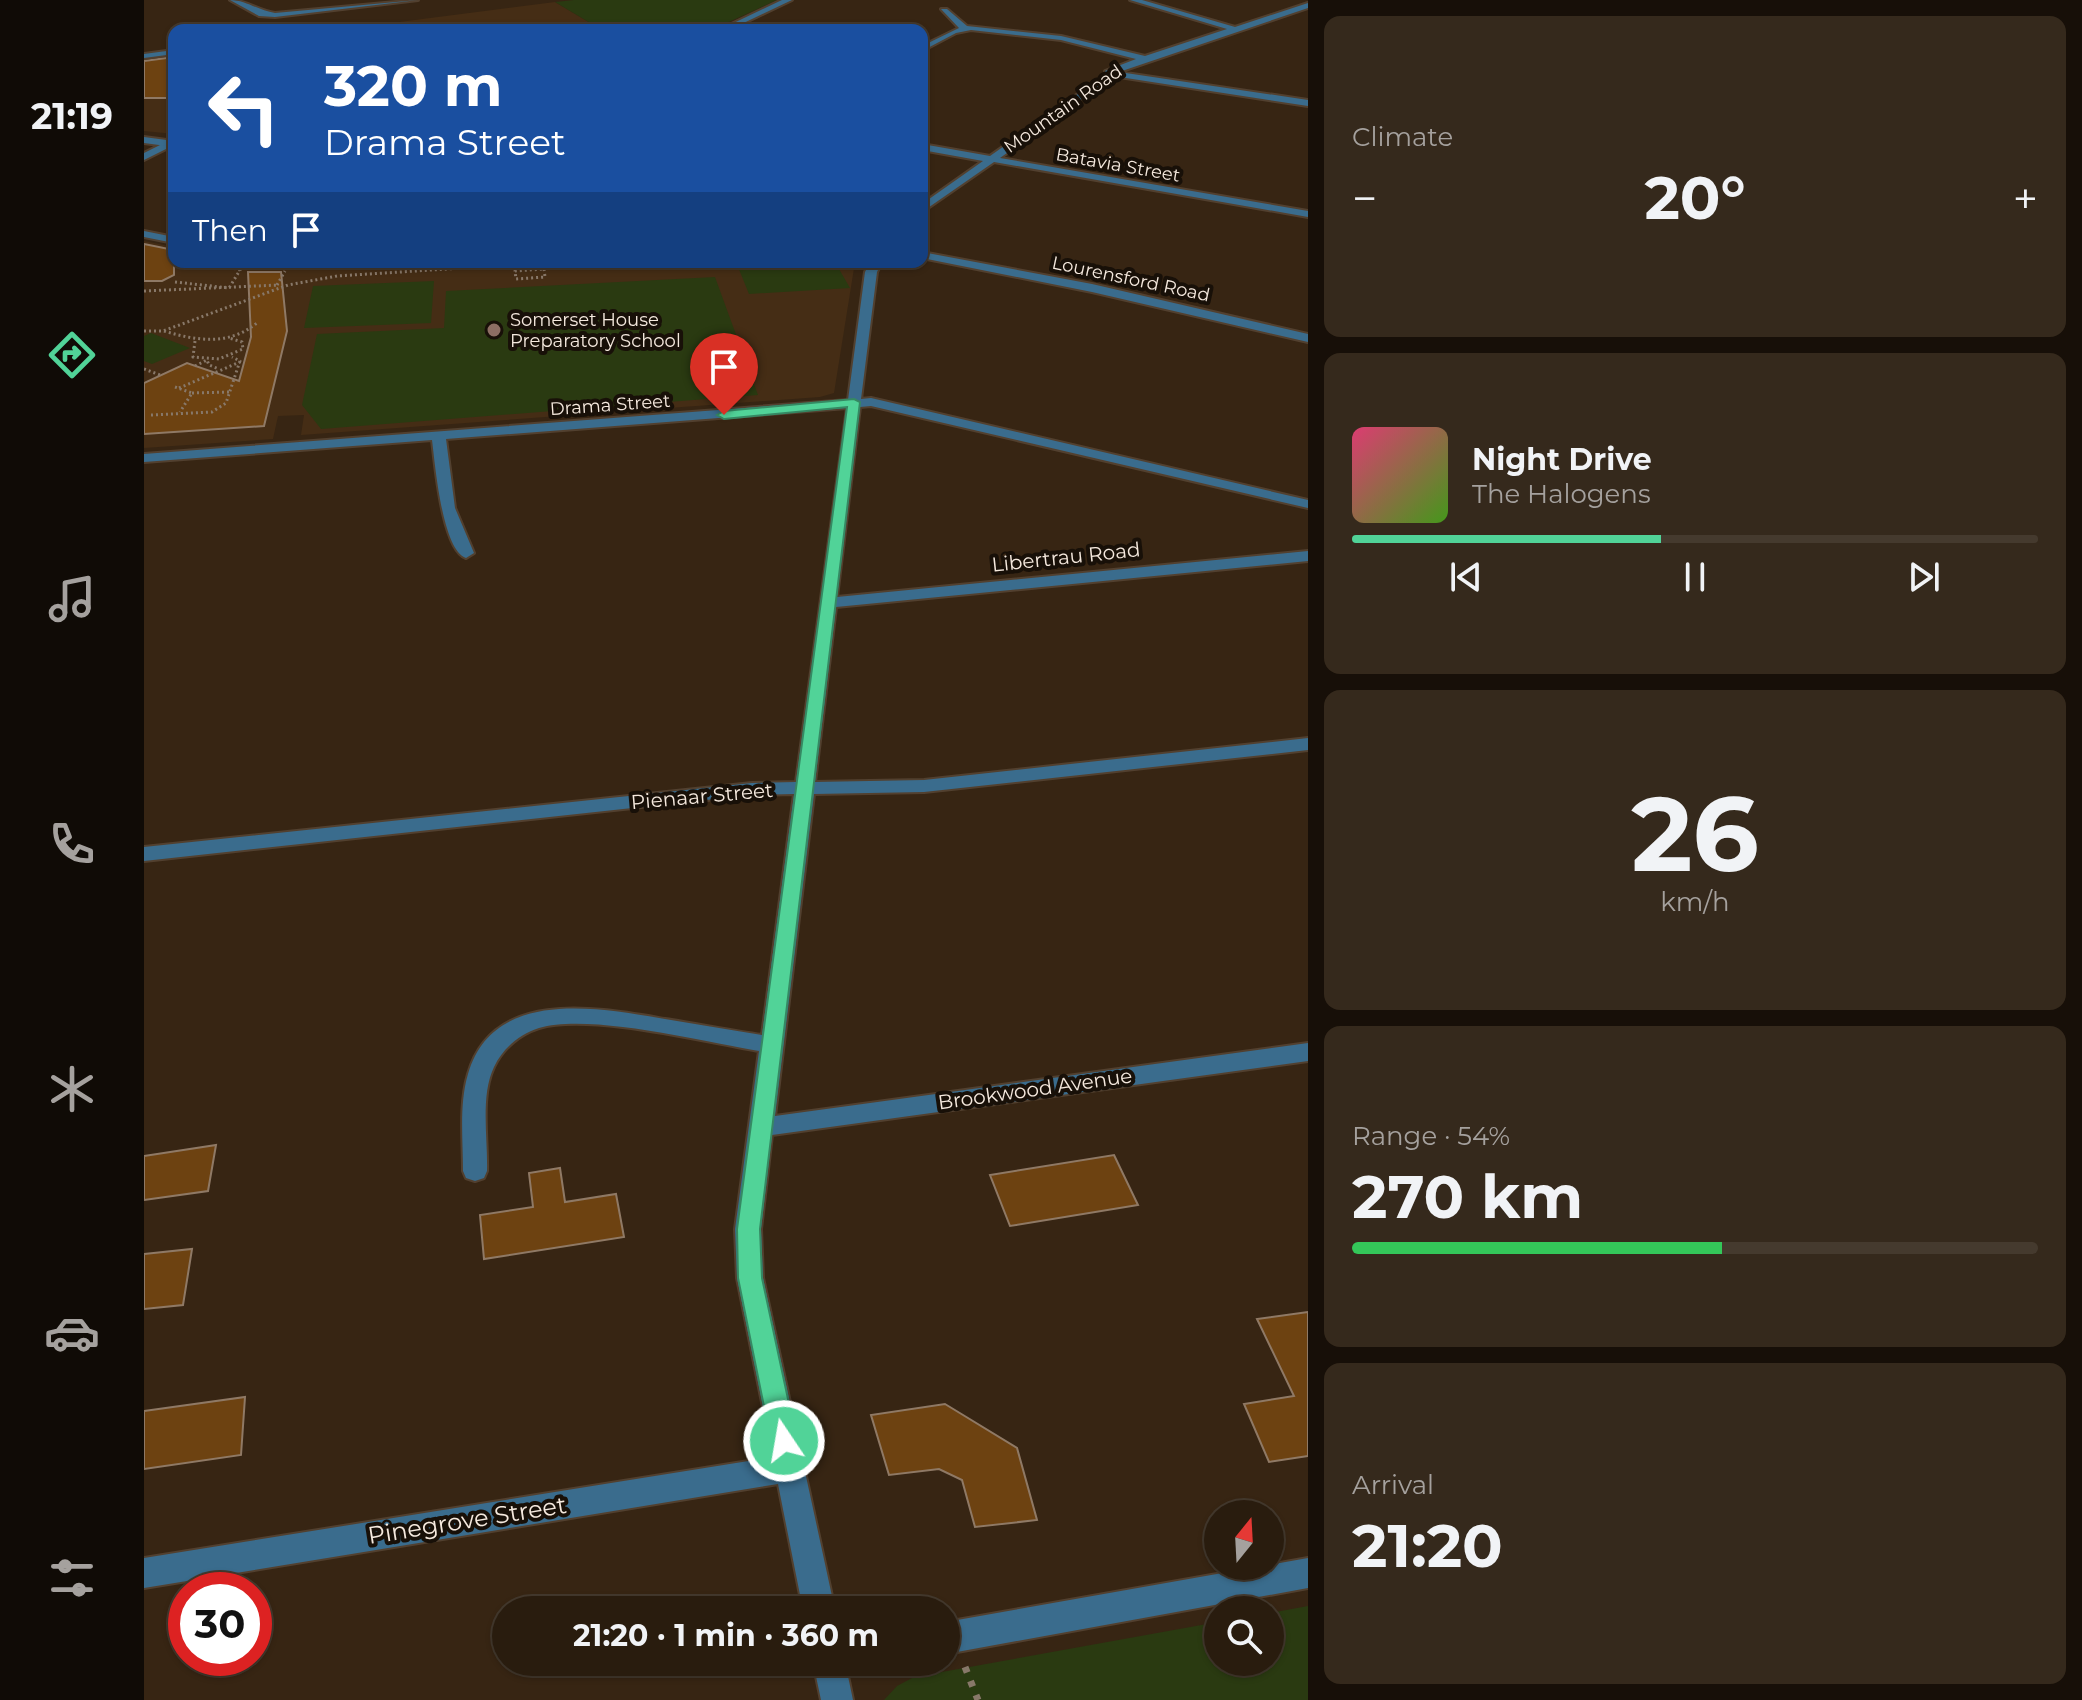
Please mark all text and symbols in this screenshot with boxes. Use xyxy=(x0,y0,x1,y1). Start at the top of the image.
text: 320 m xyxy=(324,52,503,120)
icon: left xyxy=(192,56,296,160)
street label: Mountain Road xyxy=(1000,60,1126,158)
text: 21:19 xyxy=(31,94,113,138)
text: Drama Street xyxy=(324,120,566,164)
text: Climate xyxy=(1352,121,1453,153)
street label: Batavia Street xyxy=(1054,143,1182,187)
text: 20° xyxy=(1644,161,1746,234)
text: − xyxy=(1352,171,1377,225)
text: + xyxy=(2013,171,2038,225)
icon: arrive xyxy=(284,208,328,252)
text: Then xyxy=(192,212,268,249)
street label: Lourensford Road xyxy=(1050,252,1212,306)
place label: Somerset House Preparatory School xyxy=(510,309,681,352)
marker: Somerset House Preparatory School xyxy=(485,321,503,339)
icon: directions xyxy=(44,327,100,383)
pin xyxy=(690,333,758,415)
icon: arrive xyxy=(702,345,746,389)
street label: Drama Street xyxy=(549,390,671,420)
text: Night Drive xyxy=(1472,441,1652,478)
text: The Halogens xyxy=(1472,478,1651,510)
street label: Libertrau Road xyxy=(991,537,1141,577)
icon: previous xyxy=(1444,555,1488,599)
icon: pause xyxy=(1673,555,1717,599)
icon: next xyxy=(1902,555,1946,599)
icon: music xyxy=(44,571,100,627)
text: 26 xyxy=(1631,770,1759,897)
street label: Pienaar Street xyxy=(630,778,774,814)
icon: phone xyxy=(44,816,100,872)
text: km/h xyxy=(1660,886,1730,918)
icon: climate xyxy=(44,1061,100,1117)
street label: Brookwood Avenue xyxy=(936,1063,1134,1115)
text: Range · 54% xyxy=(1352,1120,1510,1152)
text: 270 km xyxy=(1352,1160,1583,1233)
icon: car xyxy=(44,1305,100,1361)
position arrow xyxy=(742,1399,826,1483)
text: Arrival xyxy=(1352,1469,1434,1501)
street label: Pinegrove Street xyxy=(366,1490,569,1550)
north arrow xyxy=(1204,1500,1284,1580)
map controls xyxy=(1204,1500,1284,1676)
text: 21:20 xyxy=(1352,1509,1503,1582)
icon: filters xyxy=(44,1550,100,1606)
speed limit sign: 30 xyxy=(168,1572,272,1676)
button: search xyxy=(1204,1596,1284,1676)
text: 21:20 · 1 min · 360 m xyxy=(573,1617,879,1654)

